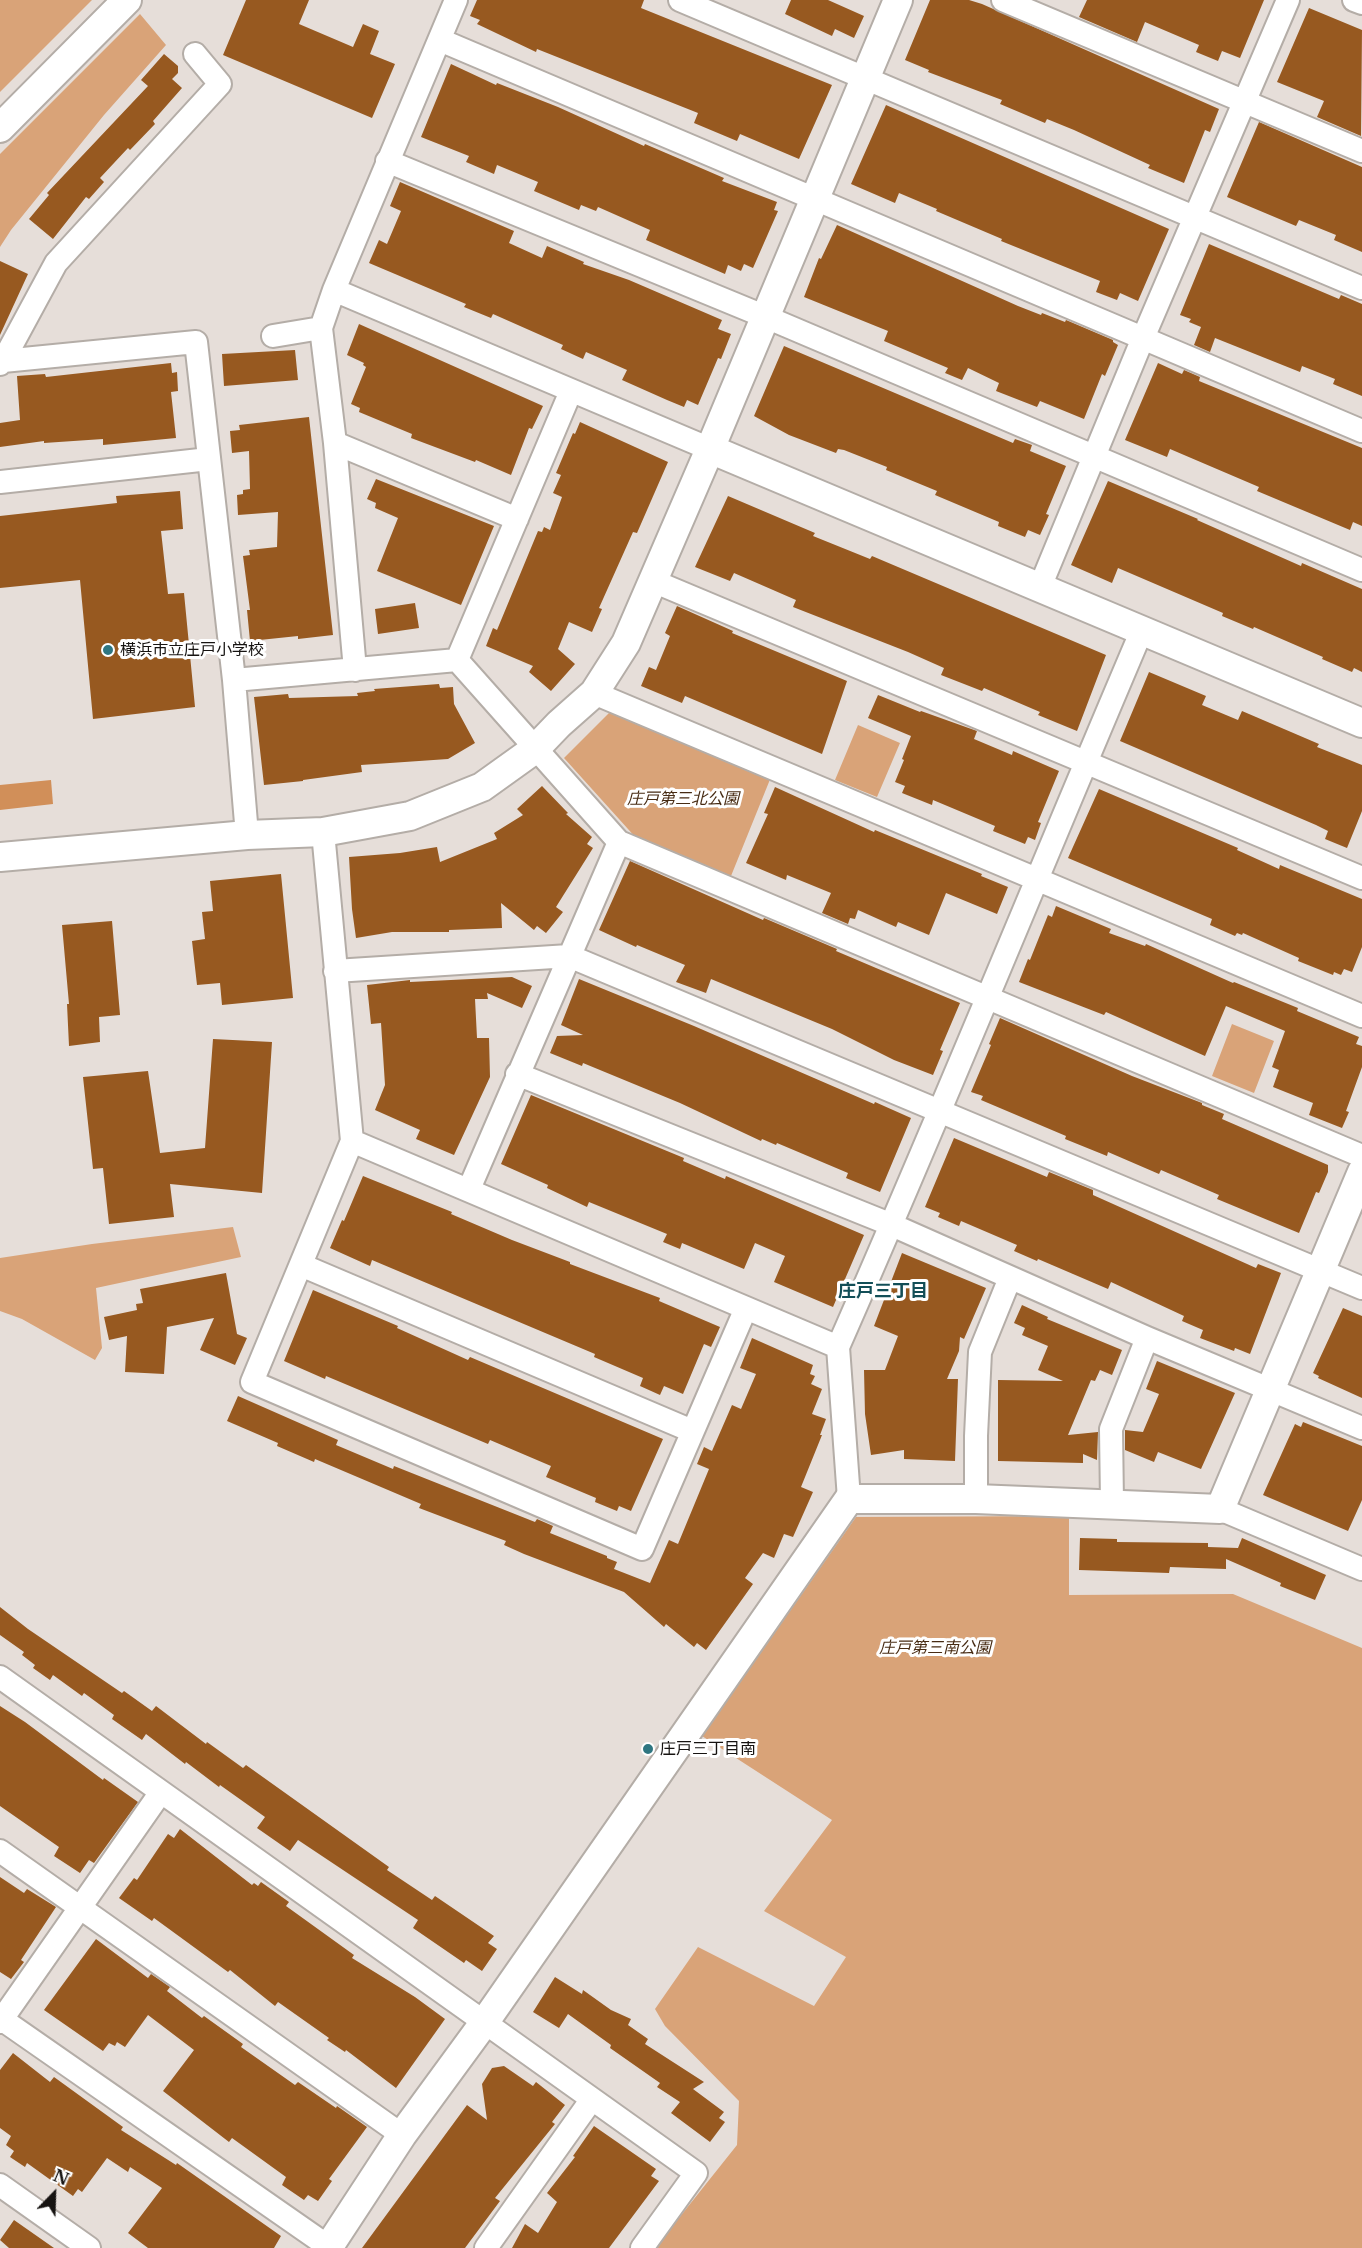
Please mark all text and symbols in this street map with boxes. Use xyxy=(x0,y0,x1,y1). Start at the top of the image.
place label: 横浜市立庄戸小学校 xyxy=(120,640,264,660)
marker: 横浜市立庄戸小学校 xyxy=(101,643,115,657)
park label: 庄戸第三北公園 xyxy=(627,789,739,809)
district label: 庄戸三丁目 xyxy=(838,1281,928,1303)
park label: 庄戸第三南公園 xyxy=(879,1638,991,1658)
place label: 庄戸三丁目南 xyxy=(660,1739,756,1759)
marker: 庄戸三丁目南 xyxy=(641,1742,655,1756)
north arrow xyxy=(24,2164,84,2224)
text: N xyxy=(50,2165,72,2190)

